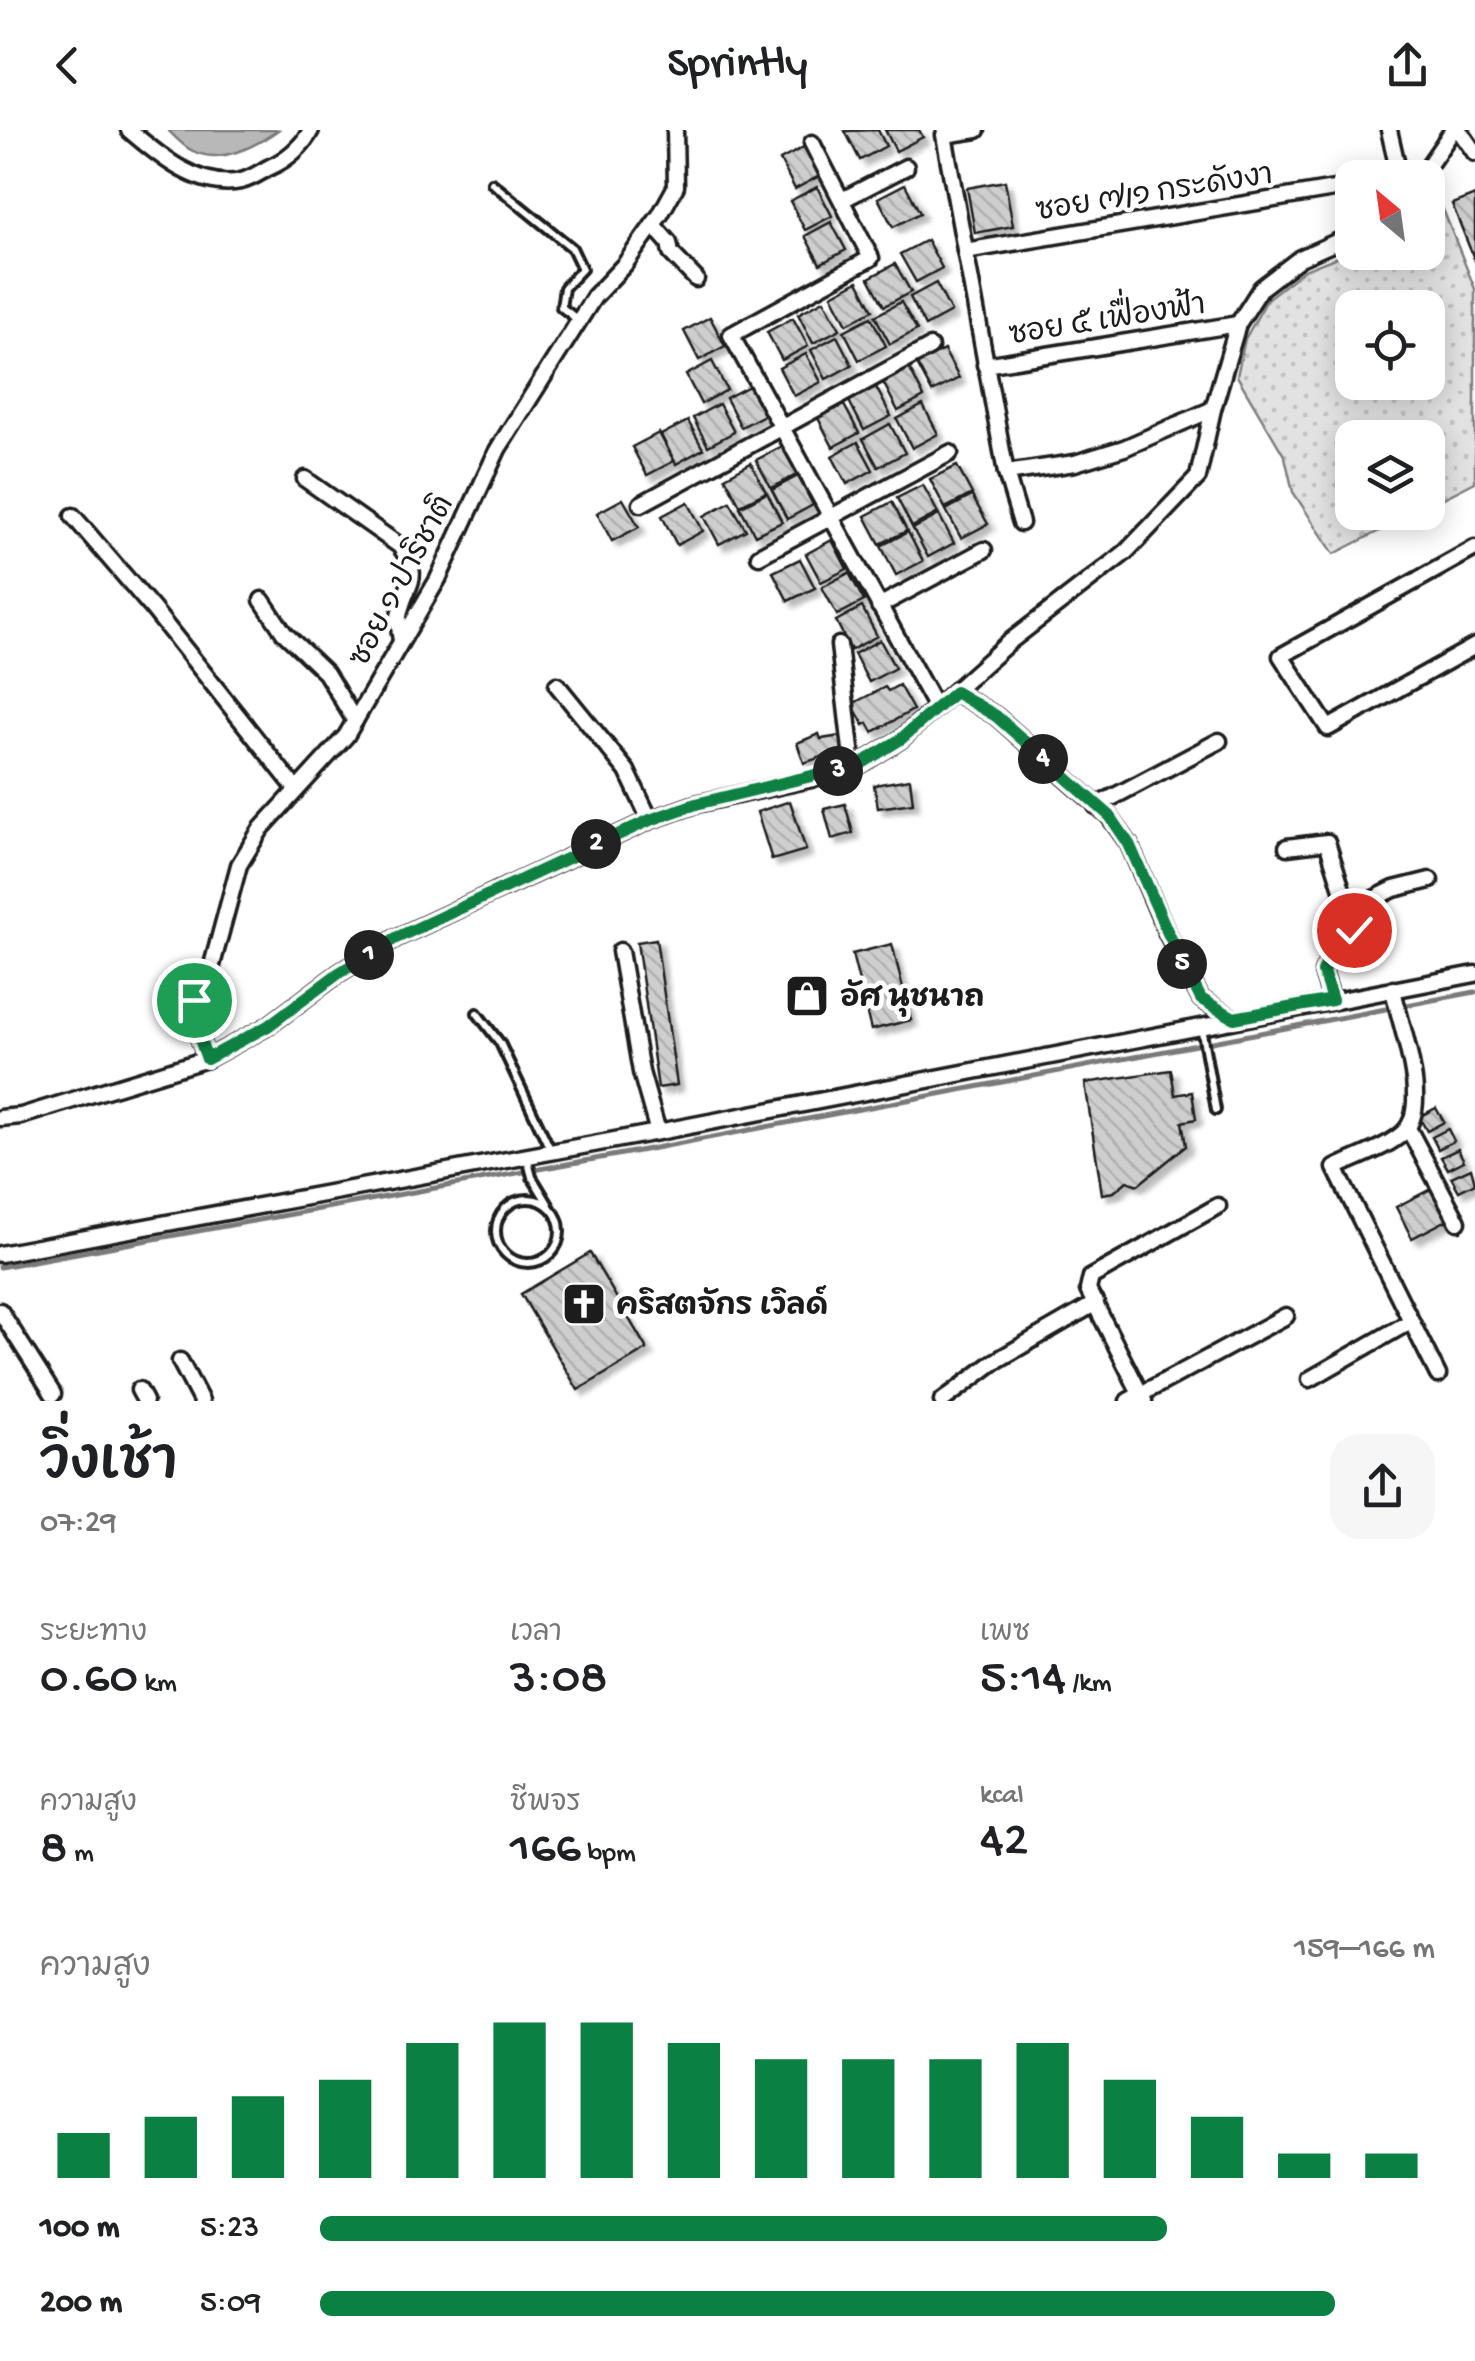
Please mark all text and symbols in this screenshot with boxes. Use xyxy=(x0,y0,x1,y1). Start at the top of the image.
icon: back xyxy=(40,38,95,93)
icon: share xyxy=(1380,38,1435,93)
text: Sprintly xyxy=(667,39,808,92)
street label: ซอย ๗/๑ กระดังงา xyxy=(1033,155,1276,231)
north arrow xyxy=(1335,160,1445,270)
map controls xyxy=(1335,160,1445,530)
street label: ซอย ๕ เฟื่องฟ้า xyxy=(1004,274,1209,355)
button: locate xyxy=(1335,290,1445,400)
button: layers xyxy=(1335,420,1445,530)
street label: ซอย ๑ ปาริชาติ xyxy=(340,488,464,674)
pin: 4 xyxy=(1018,734,1068,784)
text: 4 xyxy=(1036,742,1050,775)
pin: 3 xyxy=(813,746,863,796)
text: 3 xyxy=(831,754,845,787)
pin: 2 xyxy=(571,819,621,869)
text: 2 xyxy=(589,827,603,860)
pin xyxy=(1312,888,1397,973)
icon: check xyxy=(1327,903,1382,958)
pin: 1 xyxy=(344,930,394,980)
text: 1 xyxy=(363,938,375,971)
pin: 5 xyxy=(1157,939,1207,989)
text: 5 xyxy=(1175,947,1189,980)
pin xyxy=(152,958,237,1043)
icon: arrive xyxy=(167,973,222,1028)
shop icon: อัศ นุชนาถ xyxy=(784,973,830,1019)
place label: อัศ นุชนาถ xyxy=(840,979,984,1018)
church icon: คริสตจักร เวิลด์ xyxy=(561,1281,607,1327)
place label: คริสตจักร เวิลด์ xyxy=(616,1285,828,1326)
button: share xyxy=(1330,1434,1435,1539)
text: วิ่งเช้า xyxy=(40,1435,177,1499)
text: 07:29 xyxy=(40,1505,117,1543)
text: ระยะทาง xyxy=(40,1618,147,1651)
text: เวลา xyxy=(510,1618,562,1651)
text: เพซ xyxy=(980,1618,1030,1651)
text: 0.60 xyxy=(40,1651,138,1710)
text: 3:08 xyxy=(510,1651,607,1710)
text: 5:14 xyxy=(980,1651,1066,1710)
text: km xyxy=(138,1668,177,1701)
text: /km xyxy=(1066,1668,1112,1701)
text: kcal xyxy=(980,1780,1024,1813)
text: ความสูง xyxy=(40,1788,137,1821)
text: ชีพจร xyxy=(510,1788,581,1821)
text: 42 xyxy=(980,1813,1028,1872)
text: 8 xyxy=(40,1821,67,1880)
text: 166 xyxy=(510,1821,581,1880)
text: m xyxy=(67,1838,94,1871)
text: bpm xyxy=(581,1838,636,1871)
text: 159–166 m xyxy=(1294,1931,1435,1969)
text: ความสูง xyxy=(40,1950,151,1988)
text: 100 m xyxy=(40,2210,120,2248)
text: 5:23 xyxy=(200,2210,259,2248)
text: 200 m xyxy=(40,2285,122,2323)
text: 5:09 xyxy=(200,2285,261,2323)

